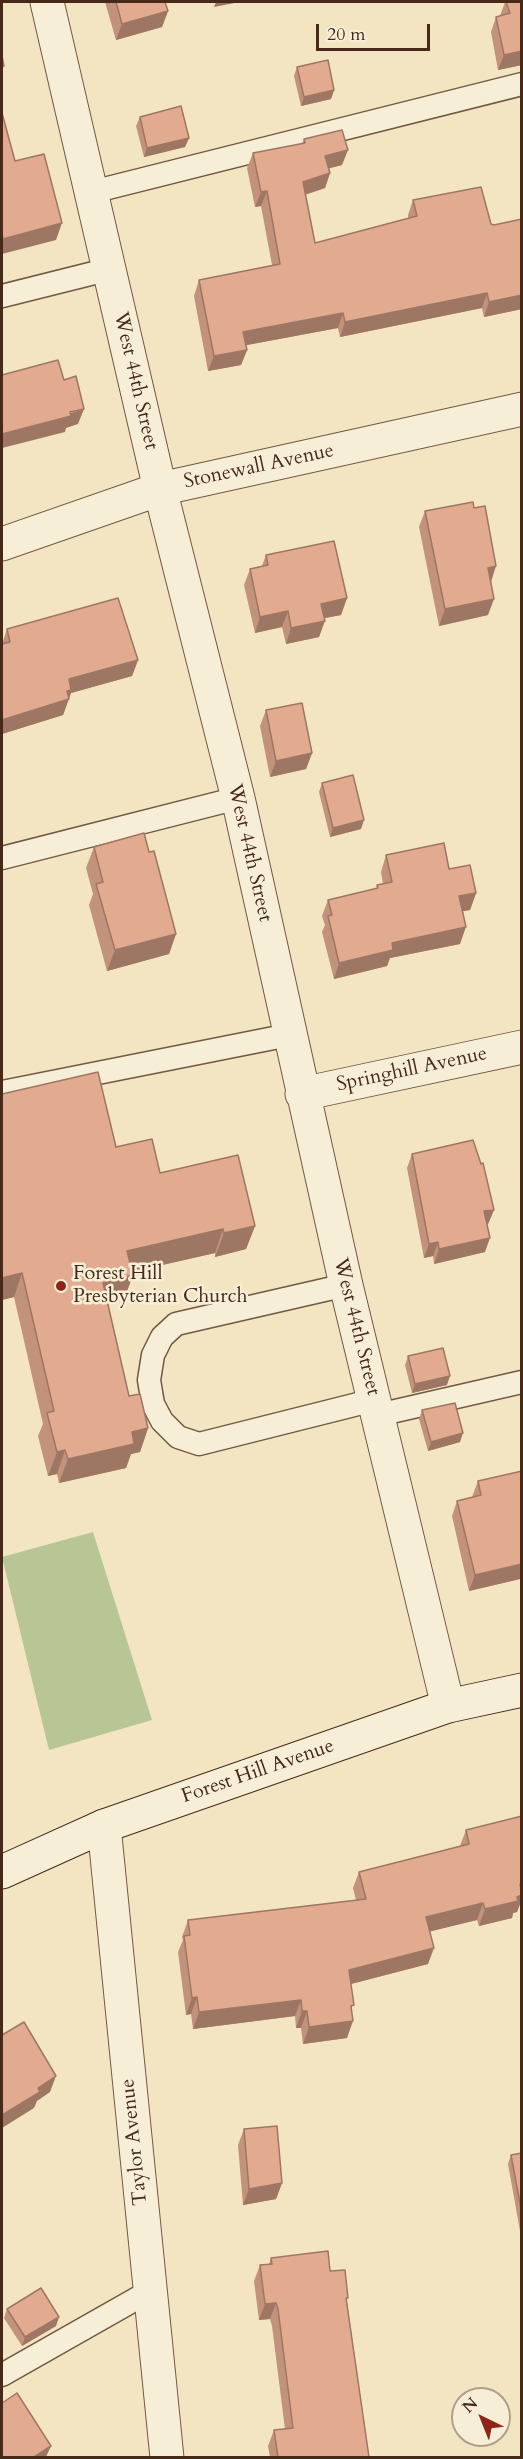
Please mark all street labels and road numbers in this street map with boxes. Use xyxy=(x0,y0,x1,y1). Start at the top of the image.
street label: West 44th Street xyxy=(107,310,163,452)
street label: Stonewall Avenue xyxy=(182,439,336,495)
street label: West 44th Street xyxy=(221,782,277,924)
street label: Springhill Avenue xyxy=(335,1042,489,1098)
street label: West 44th Street xyxy=(327,1256,385,1398)
street label: Forest Hill Avenue xyxy=(179,1735,337,1809)
street label: Taylor Avenue xyxy=(116,2077,154,2207)

